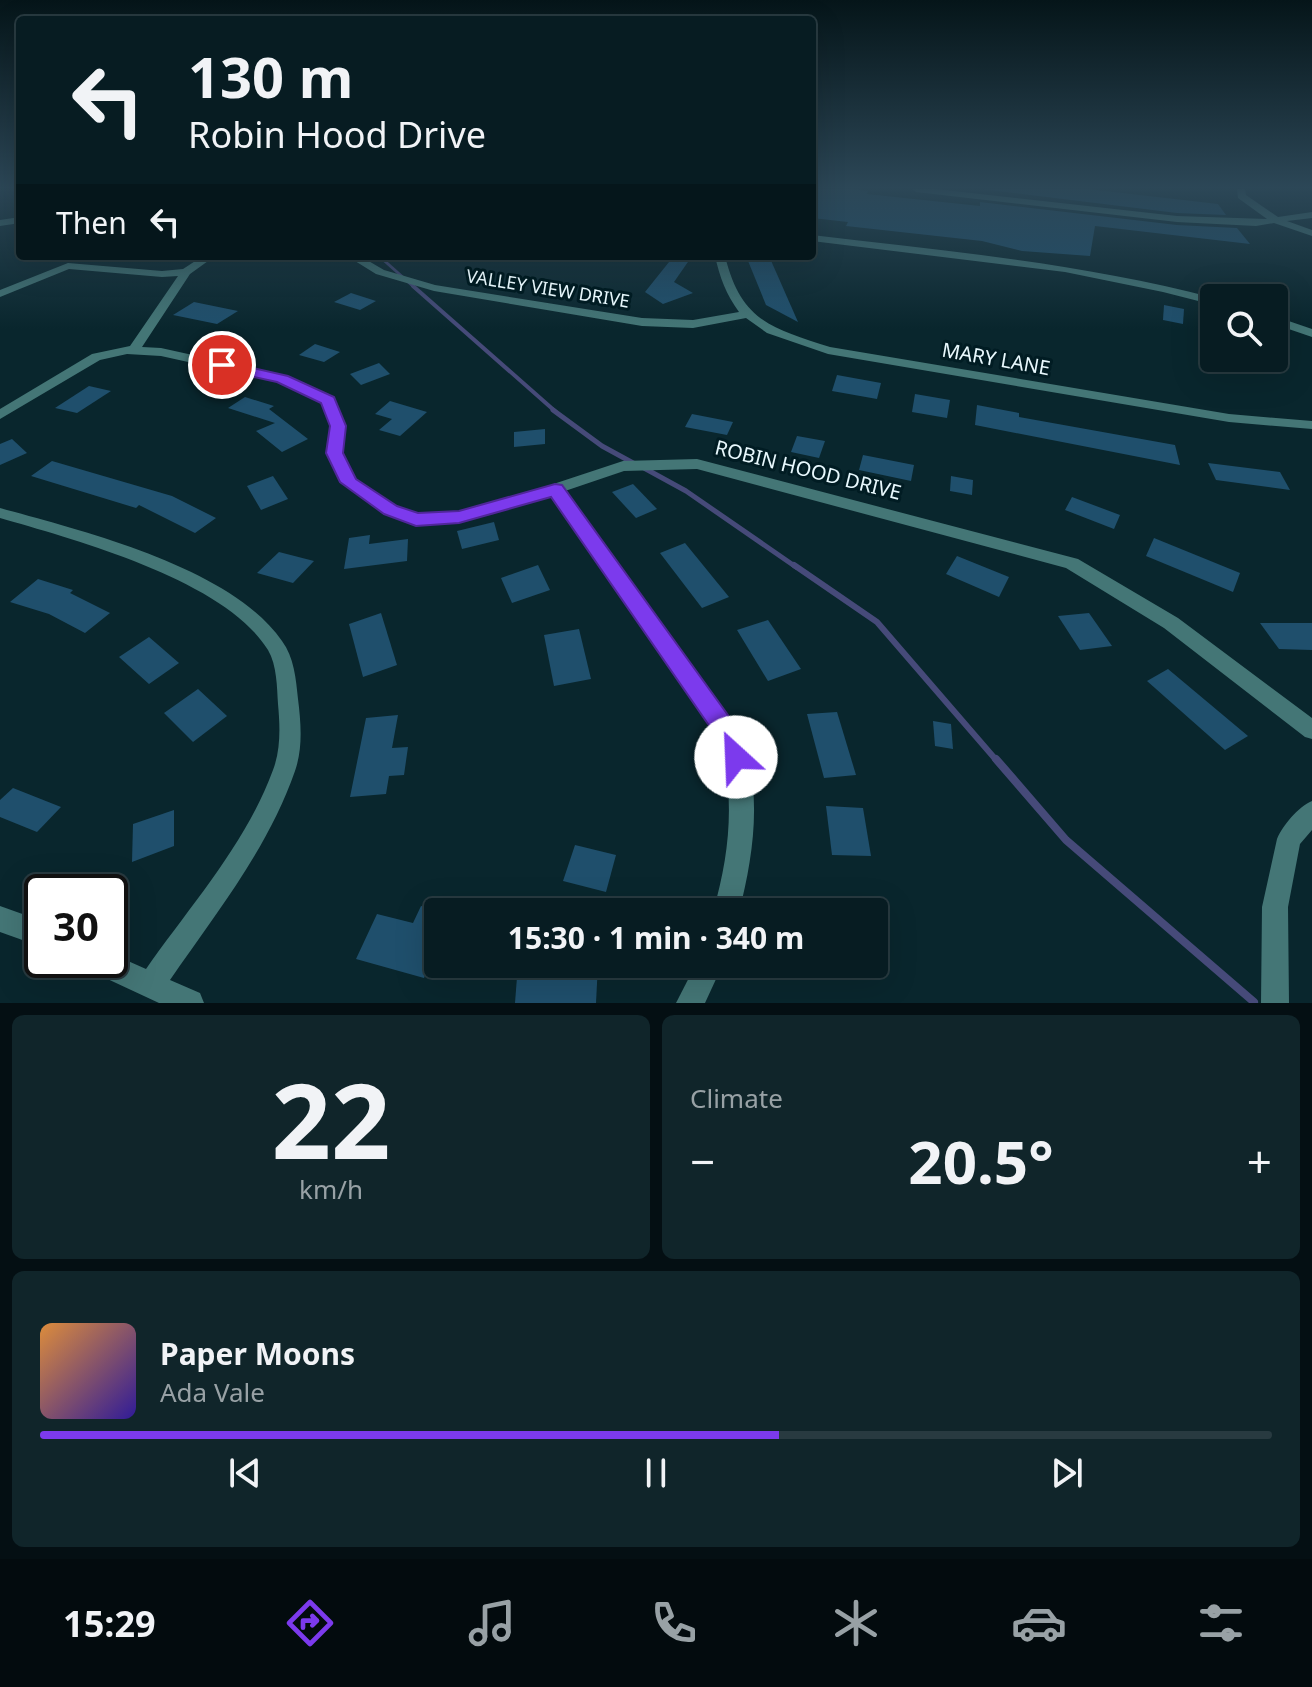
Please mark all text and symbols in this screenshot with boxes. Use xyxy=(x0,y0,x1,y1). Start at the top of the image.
text: 130 m xyxy=(188,38,353,114)
icon: left xyxy=(56,48,160,152)
text: Robin Hood Drive xyxy=(188,110,486,159)
icon: left xyxy=(143,200,187,244)
text: Then xyxy=(56,202,127,243)
street label: VALLEY VIEW DRIVE xyxy=(465,263,631,313)
map controls xyxy=(1200,284,1288,372)
button: search xyxy=(1200,284,1288,372)
pin xyxy=(188,331,256,399)
street label: MARY LANE xyxy=(940,336,1052,381)
icon: arrive xyxy=(200,343,244,387)
street label: ROBIN HOOD DRIVE xyxy=(712,433,904,506)
position arrow xyxy=(694,715,778,799)
speed limit sign: 30 xyxy=(24,874,128,978)
text: 15:30 · 1 min · 340 m xyxy=(508,917,804,958)
text: 22 xyxy=(272,1048,390,1189)
text: Climate xyxy=(690,1080,783,1116)
text: 20.5° xyxy=(908,1120,1054,1202)
text: − xyxy=(690,1131,715,1191)
text: + xyxy=(1247,1131,1272,1191)
text: km/h xyxy=(299,1171,363,1207)
text: Paper Moons xyxy=(160,1333,355,1374)
text: Ada Vale xyxy=(160,1374,265,1410)
icon: previous xyxy=(223,1451,267,1495)
icon: pause xyxy=(634,1451,678,1495)
icon: next xyxy=(1045,1451,1089,1495)
icon: directions xyxy=(282,1595,338,1651)
icon: music xyxy=(464,1595,520,1651)
icon: phone xyxy=(646,1595,702,1651)
icon: climate xyxy=(828,1595,884,1651)
icon: car xyxy=(1011,1595,1067,1651)
icon: filters xyxy=(1193,1595,1249,1651)
text: 15:29 xyxy=(63,1599,156,1648)

